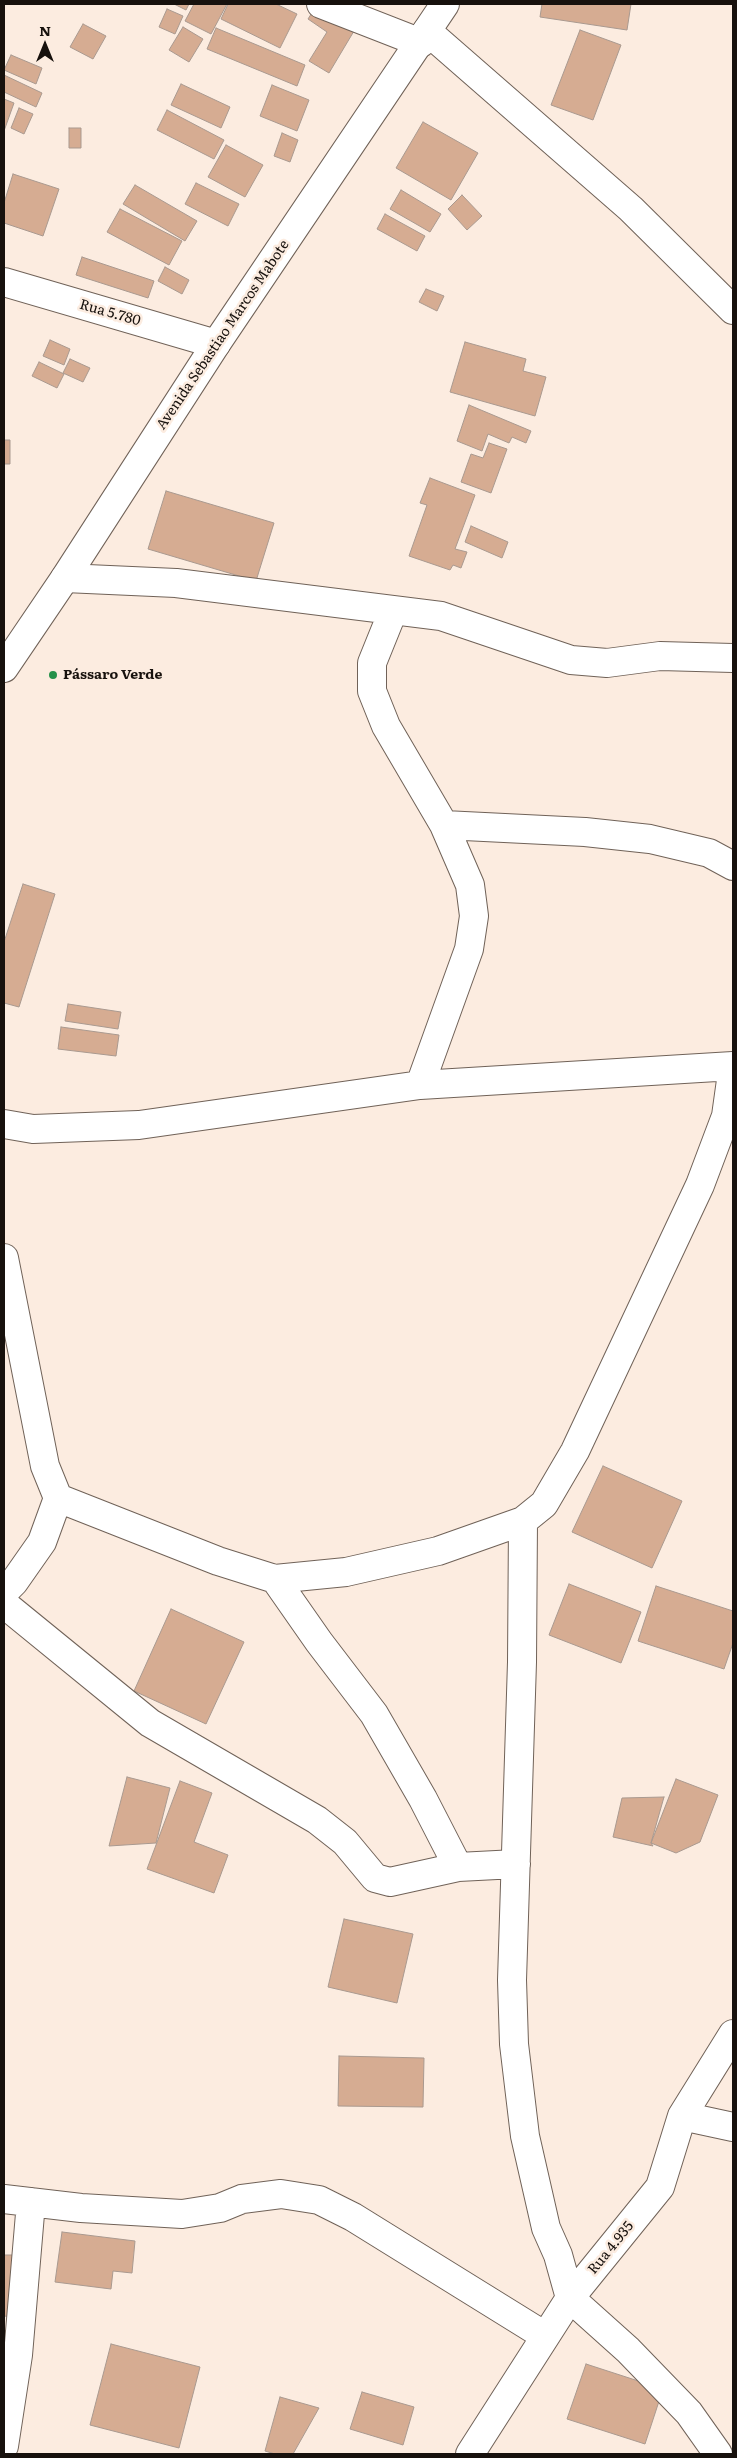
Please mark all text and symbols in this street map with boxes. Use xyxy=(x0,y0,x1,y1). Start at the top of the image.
north arrow xyxy=(20,20,70,70)
text: N xyxy=(39,20,51,40)
street label: Avenida Sebastiao Marcos Mabote xyxy=(153,237,293,433)
street label: Rua 5.780 xyxy=(78,296,142,330)
place label: Pássaro Verde xyxy=(63,667,162,683)
marker: Pássaro Verde xyxy=(47,669,59,681)
street label: Rua 4.935 xyxy=(585,2218,637,2278)

